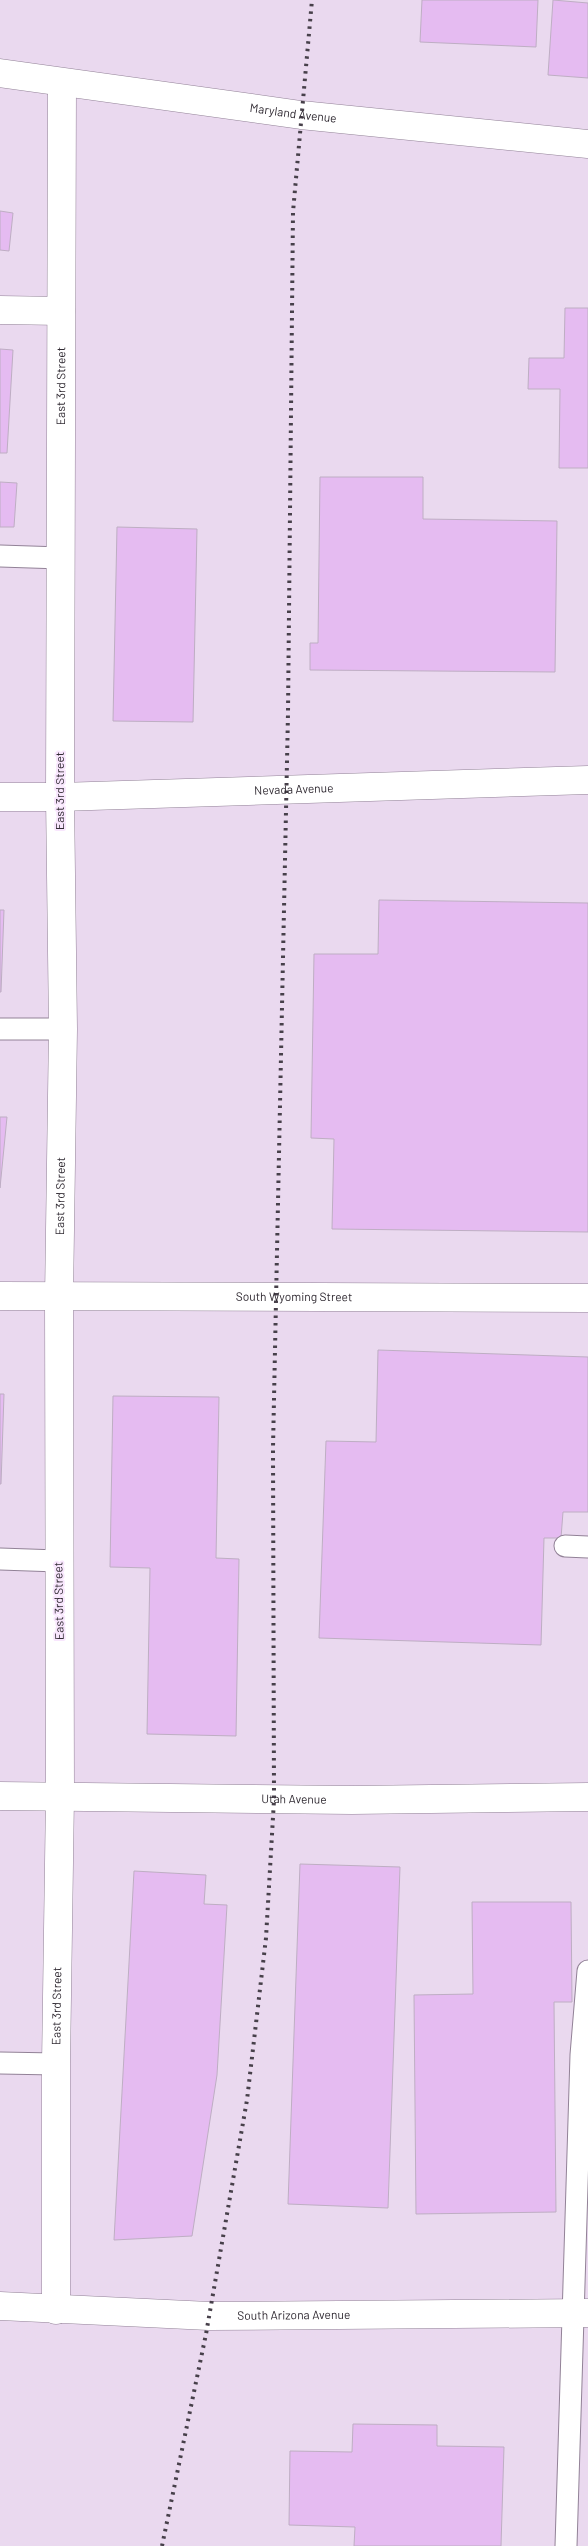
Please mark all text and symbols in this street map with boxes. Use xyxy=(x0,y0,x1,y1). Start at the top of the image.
street label: Maryland Avenue xyxy=(249,100,337,125)
street label: East 3rd Street xyxy=(53,347,67,425)
street label: East 3rd Street xyxy=(52,752,66,830)
street label: Nevada Avenue xyxy=(254,780,334,797)
street label: East 3rd Street xyxy=(52,1157,67,1235)
street label: South Wyoming Street xyxy=(236,1289,352,1303)
street label: East 3rd Street xyxy=(50,1562,66,1640)
street label: Utah Avenue xyxy=(261,1791,327,1806)
street label: East 3rd Street xyxy=(48,1967,63,2045)
street label: South Arizona Avenue xyxy=(237,2307,350,2322)

